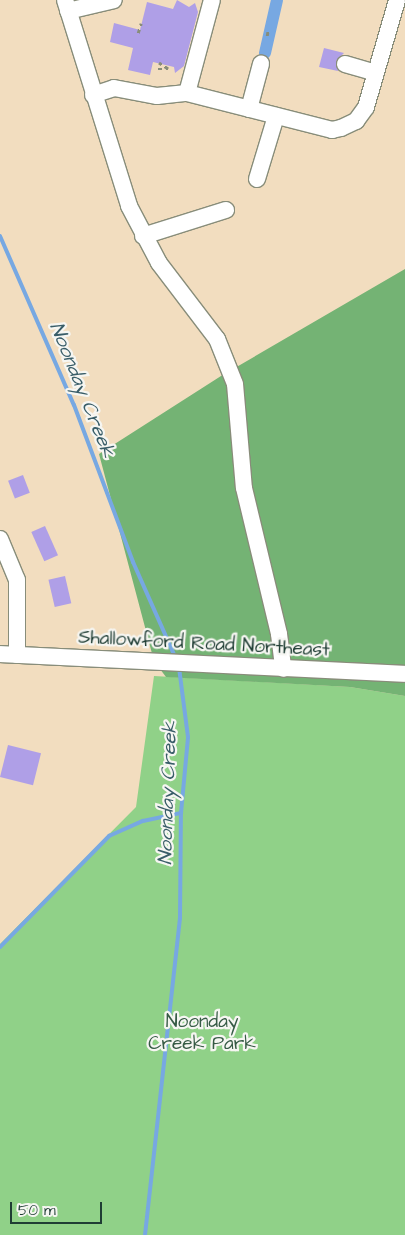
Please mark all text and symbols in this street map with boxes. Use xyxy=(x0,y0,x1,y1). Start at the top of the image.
water label: Noonday Creek xyxy=(44,319,120,461)
street label: Shallowford Road Northeast xyxy=(78,626,330,662)
water label: Noonday Creek xyxy=(154,721,182,865)
park label: Noonday Creek Park xyxy=(148,1011,256,1055)
scale bar xyxy=(12,1192,105,1224)
text: 50 m xyxy=(18,1200,56,1221)

